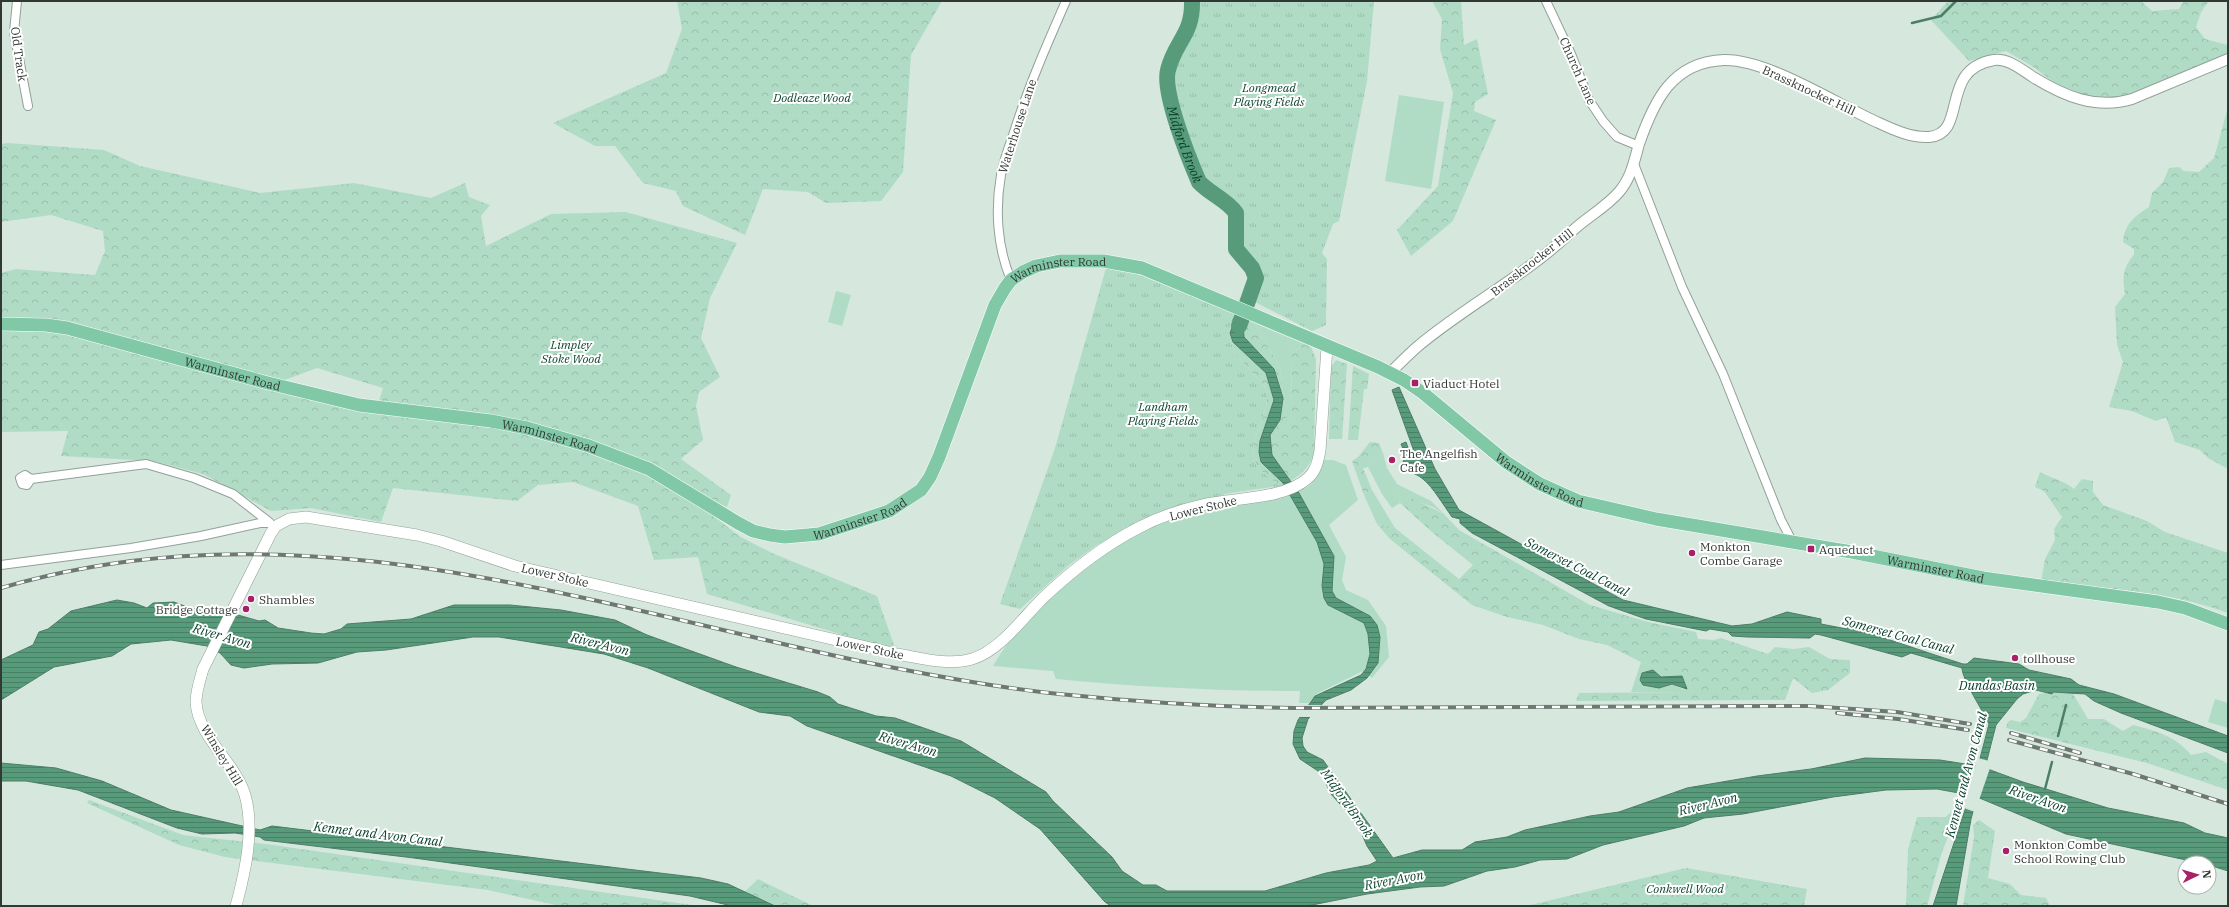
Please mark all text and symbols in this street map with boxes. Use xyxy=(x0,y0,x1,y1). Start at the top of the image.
street label: Old Track xyxy=(8,26,30,82)
street label: Church Lane xyxy=(1556,35,1600,107)
street label: Brassknocker Hill xyxy=(1760,62,1858,118)
street label: Waterhouse Lane xyxy=(995,77,1039,175)
park label: Longmead Playing Fields xyxy=(1233,80,1305,109)
park label: Dodleaze Wood xyxy=(772,90,851,105)
water label: Midford Brook xyxy=(1163,103,1207,185)
street label: Brassknocker Hill xyxy=(1488,225,1577,299)
street label: Warminster Road xyxy=(1007,254,1106,286)
park label: Limpley Stoke Wood xyxy=(540,337,601,366)
street label: Warminster Road xyxy=(183,353,282,393)
place label: Viaduct Hotel xyxy=(1423,376,1500,391)
marker: Viaduct Hotel xyxy=(1410,378,1420,388)
park label: Landham Playing Fields xyxy=(1127,399,1199,428)
street label: Warminster Road xyxy=(501,416,600,456)
place label: The Angelfish Cafe xyxy=(1400,446,1478,475)
street label: Warminster Road xyxy=(1493,449,1585,510)
marker: The Angelfish Cafe xyxy=(1387,455,1397,465)
street label: Lower Stoke xyxy=(1168,492,1238,524)
street label: Warminster Road xyxy=(812,494,909,542)
water label: Somerset Coal Canal xyxy=(1521,533,1632,601)
place label: Monkton Combe Garage xyxy=(1700,539,1782,568)
place label: Aqueduct xyxy=(1819,542,1873,557)
marker: Aqueduct xyxy=(1806,544,1816,554)
marker: Monkton Combe Garage xyxy=(1687,548,1697,558)
street label: Warminster Road xyxy=(1886,552,1986,586)
street label: Lower Stoke xyxy=(520,560,590,590)
place label: Shambles xyxy=(259,592,315,607)
marker: Shambles xyxy=(246,594,256,604)
place label: Bridge Cottage xyxy=(156,602,238,617)
marker: Bridge Cottage xyxy=(241,604,251,614)
water label: Somerset Coal Canal xyxy=(1840,612,1956,658)
water label: River Avon xyxy=(190,619,254,653)
water label: River Avon xyxy=(568,628,632,660)
street label: Lower Stoke xyxy=(835,634,905,662)
place label: tollhouse xyxy=(2023,651,2075,666)
marker: tollhouse xyxy=(2010,653,2020,663)
water label: Dundas Basin xyxy=(1958,677,2036,694)
water label: Kennet and Avon Canal xyxy=(1941,710,1991,841)
street label: Winsley Hill xyxy=(198,722,246,788)
water label: River Avon xyxy=(876,727,940,761)
water label: Midford Brook xyxy=(1316,764,1377,841)
water label: River Avon xyxy=(2006,781,2070,817)
water label: River Avon xyxy=(1676,788,1740,820)
water label: Kennet and Avon Canal xyxy=(312,818,444,850)
place label: Monkton Combe School Rowing Club xyxy=(2014,837,2125,866)
marker: Monkton Combe School Rowing Club xyxy=(2001,846,2011,856)
north arrow xyxy=(2177,855,2217,895)
water label: River Avon xyxy=(1362,866,1426,894)
text: N xyxy=(2200,869,2214,879)
park label: Conkwell Wood xyxy=(1646,881,1724,896)

